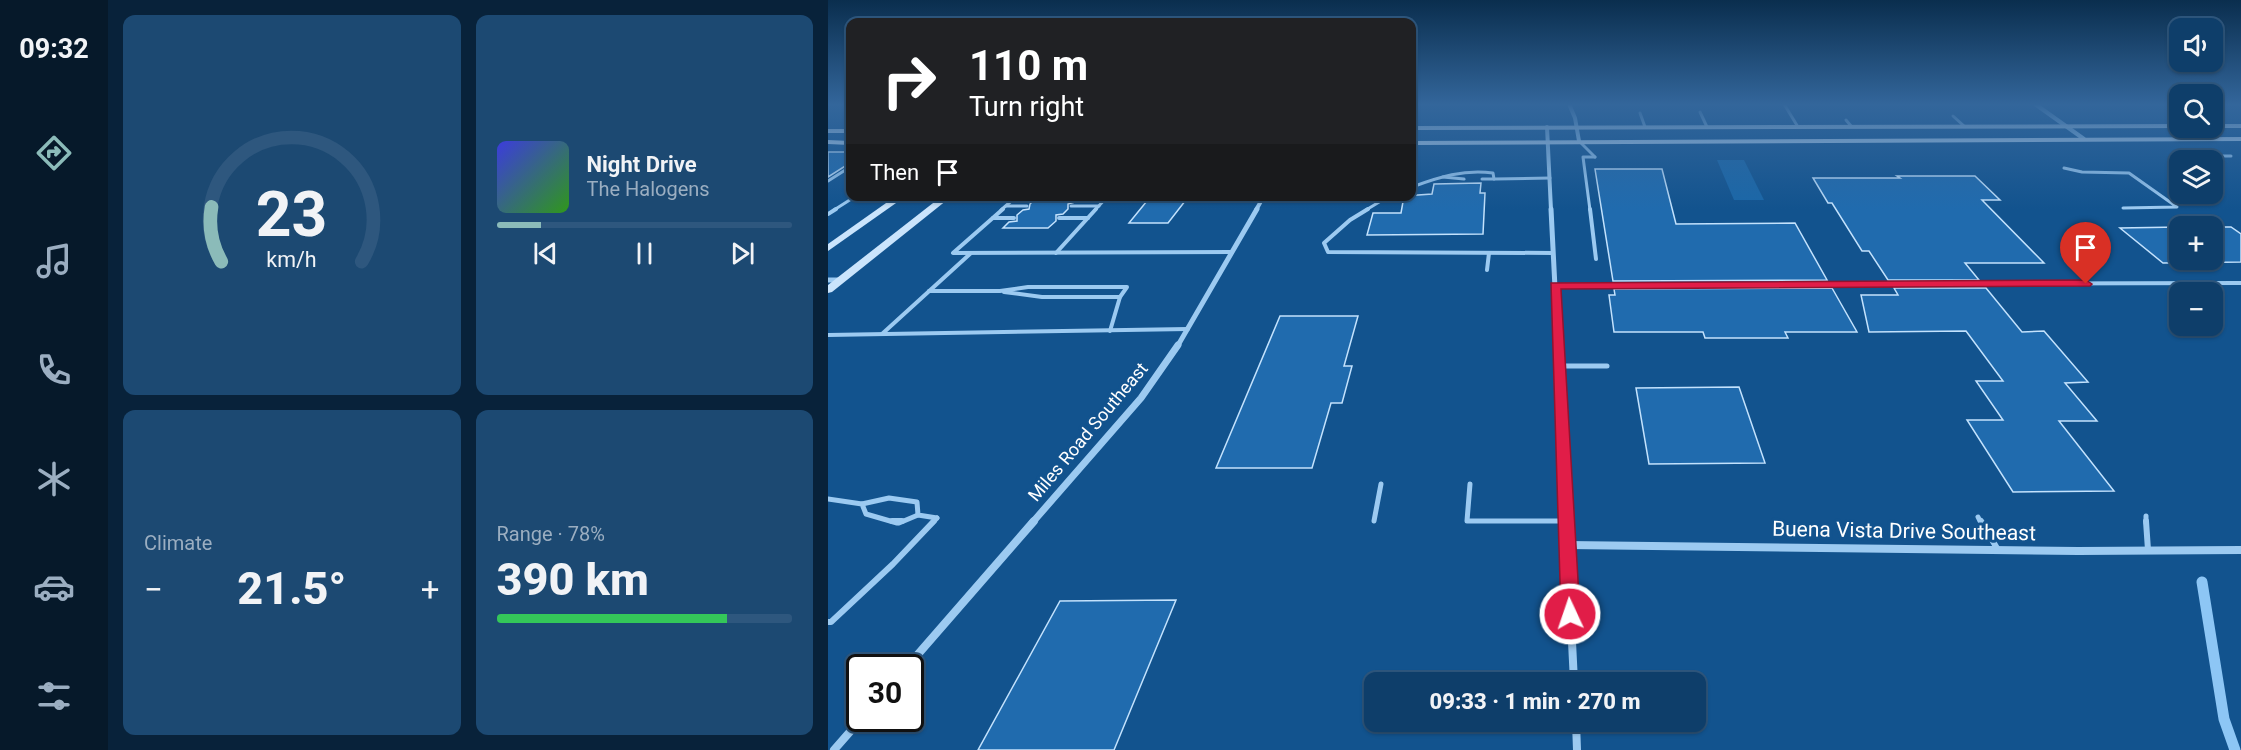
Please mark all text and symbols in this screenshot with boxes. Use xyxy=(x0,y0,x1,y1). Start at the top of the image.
map controls xyxy=(2169,18,2223,336)
button: sound xyxy=(2169,18,2223,72)
text: 09:32 xyxy=(19,33,89,65)
text: 110 m xyxy=(969,41,1088,90)
icon: right xyxy=(870,42,948,120)
button: search xyxy=(2169,84,2223,138)
text: Turn right xyxy=(969,91,1084,123)
icon: directions xyxy=(33,132,75,174)
button: layers xyxy=(2169,150,2223,204)
text: Night Drive xyxy=(587,152,697,177)
icon: arrive xyxy=(931,156,964,189)
text: Then xyxy=(870,160,919,185)
text: The Halogens xyxy=(587,177,710,201)
text: 23 xyxy=(256,178,328,251)
button: + xyxy=(2169,216,2223,270)
pin xyxy=(2060,222,2111,284)
icon: arrive xyxy=(2069,231,2102,264)
icon: previous xyxy=(529,237,562,270)
icon: pause xyxy=(628,237,661,270)
icon: next xyxy=(726,237,759,270)
icon: music xyxy=(33,240,75,282)
text: km/h xyxy=(267,248,317,273)
button: − xyxy=(2169,282,2223,336)
icon: phone xyxy=(33,349,75,391)
street label: Miles Road Southeast xyxy=(1023,358,1152,505)
icon: climate xyxy=(33,458,75,500)
street label: Buena Vista Drive Southeast xyxy=(1772,517,2036,545)
text: Range · 78% xyxy=(497,522,605,546)
text: Climate xyxy=(144,531,212,555)
text: 390 km xyxy=(497,553,649,606)
text: 21.5° xyxy=(237,562,346,615)
icon: car xyxy=(33,566,75,608)
text: − xyxy=(144,570,163,609)
text: + xyxy=(421,570,439,609)
position arrow xyxy=(1538,582,1602,646)
speed limit sign: 30 xyxy=(846,654,924,732)
icon: filters xyxy=(33,675,75,717)
text: 09:33 · 1 min · 270 m xyxy=(1430,689,1640,714)

